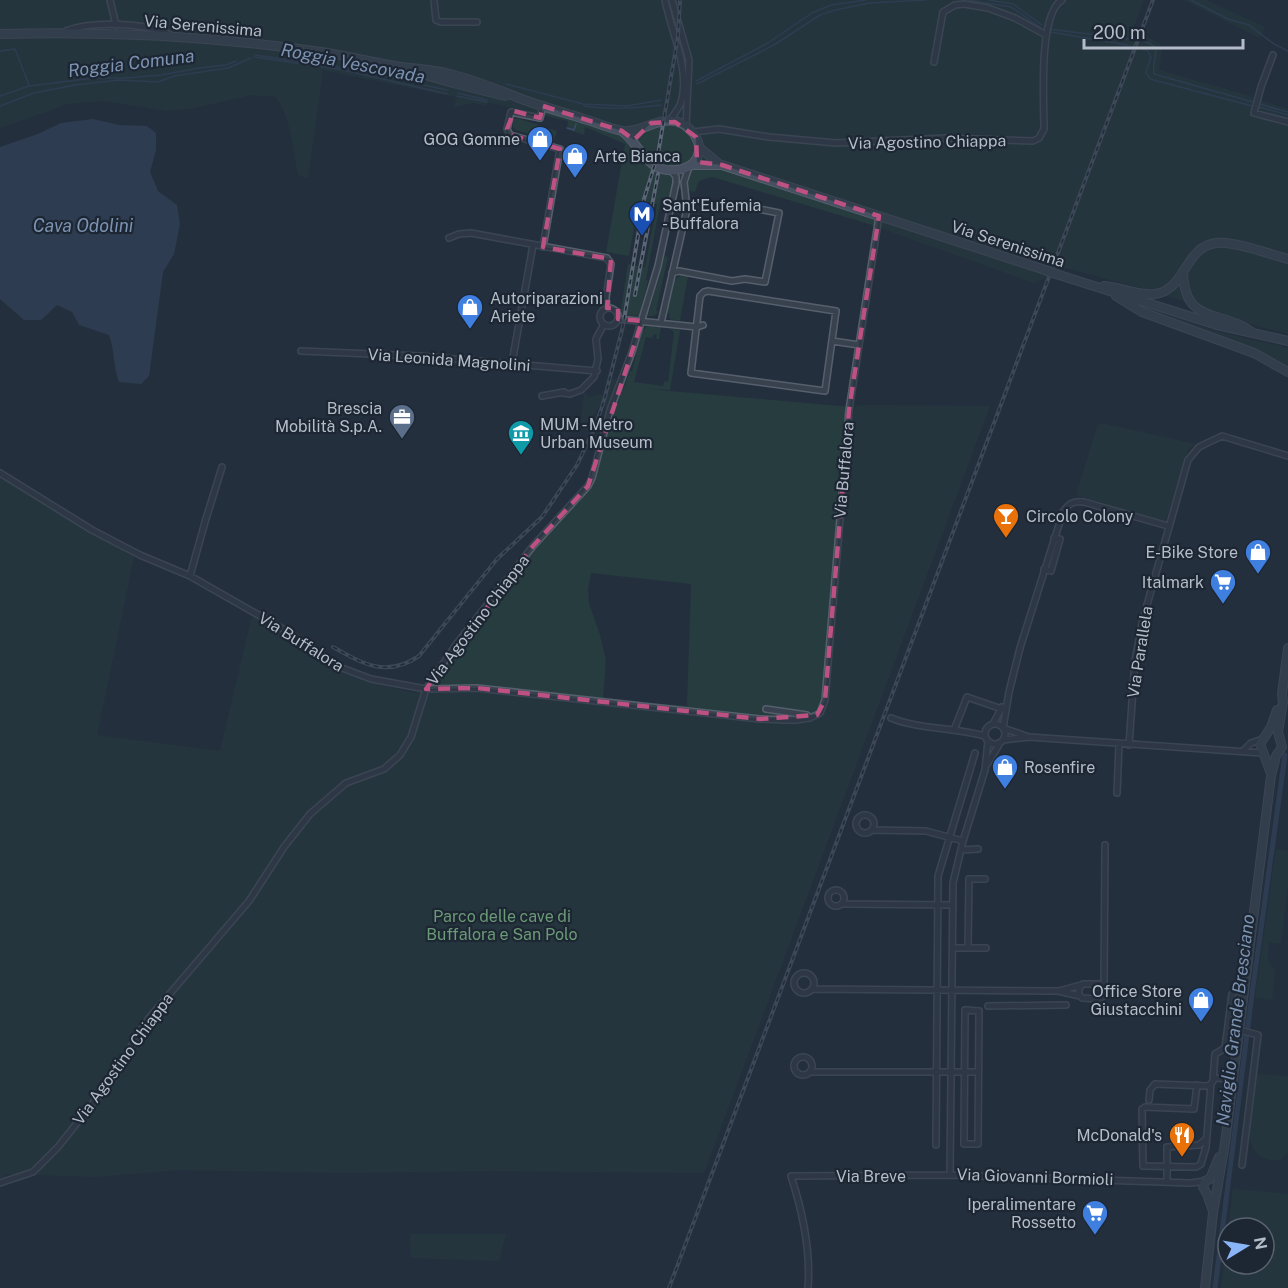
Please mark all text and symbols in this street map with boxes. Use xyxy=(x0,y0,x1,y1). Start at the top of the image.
street label: Via Serenissima xyxy=(143,11,263,41)
scale bar xyxy=(1084,12,1243,50)
text: 200 m xyxy=(1093,22,1146,43)
water label: Roggia Vescovada xyxy=(279,39,427,87)
water label: Roggia Comuna xyxy=(67,45,195,81)
shop icon: GOG Gomme xyxy=(525,124,555,162)
place label: GOG Gomme xyxy=(423,130,520,149)
street label: Via Agostino Chiappa xyxy=(848,131,1006,153)
shop icon: Arte Bianca xyxy=(560,141,590,179)
place label: Arte Bianca xyxy=(594,147,680,166)
place label: Sant'Eufemia - Buffalora xyxy=(662,196,761,233)
metro station icon: Sant'Eufemia - Buffalora xyxy=(627,199,657,237)
water label: Cava Odolini xyxy=(33,215,134,236)
street label: Via Serenissima xyxy=(949,217,1067,271)
place label: Autoriparazioni Ariete xyxy=(490,289,603,326)
shop icon: Autoriparazioni Ariete xyxy=(455,292,485,330)
street label: Via Leonida Magnolini xyxy=(367,345,531,375)
place label: Brescia Mobilità S.p.A. xyxy=(275,399,382,436)
office icon: Brescia Mobilità S.p.A. xyxy=(387,402,417,440)
place label: MUM - Metro Urban Museum xyxy=(540,415,653,452)
museum icon: MUM - Metro Urban Museum xyxy=(506,418,536,456)
street label: Via Buffalora xyxy=(830,421,858,519)
bar icon: Circolo Colony xyxy=(991,501,1021,539)
place label: Circolo Colony xyxy=(1026,507,1134,526)
shop icon: E-Bike Store xyxy=(1243,537,1273,575)
place label: E-Bike Store xyxy=(1145,543,1238,562)
street label: Via Agostino Chiappa xyxy=(423,551,533,689)
supermarket icon: Italmark xyxy=(1208,567,1238,605)
place label: Italmark xyxy=(1142,573,1204,592)
street label: Via Parallela xyxy=(1123,605,1157,699)
street label: Via Buffalora xyxy=(255,608,347,676)
shop icon: Rosenfire xyxy=(990,752,1020,790)
place label: Rosenfire xyxy=(1024,758,1095,777)
park label: Parco delle cave di Buffalora e San Polo xyxy=(426,907,578,944)
water label: Naviglio Grande Bresciano xyxy=(1212,913,1258,1127)
place label: Office Store Giustacchini xyxy=(1090,982,1182,1019)
shop icon: Office Store Giustacchini xyxy=(1186,985,1216,1023)
street label: Via Agostino Chiappa xyxy=(69,989,177,1129)
restaurant icon: McDonald's xyxy=(1167,1120,1197,1158)
place label: McDonald's xyxy=(1076,1126,1162,1145)
street label: Via Giovanni Bormioli xyxy=(956,1165,1114,1189)
street label: Via Breve xyxy=(836,1167,906,1186)
place label: Iperalimentare Rossetto xyxy=(967,1195,1076,1232)
supermarket icon: Iperalimentare Rossetto xyxy=(1080,1198,1110,1236)
north arrow xyxy=(1216,1216,1276,1276)
text: N xyxy=(1250,1235,1271,1251)

